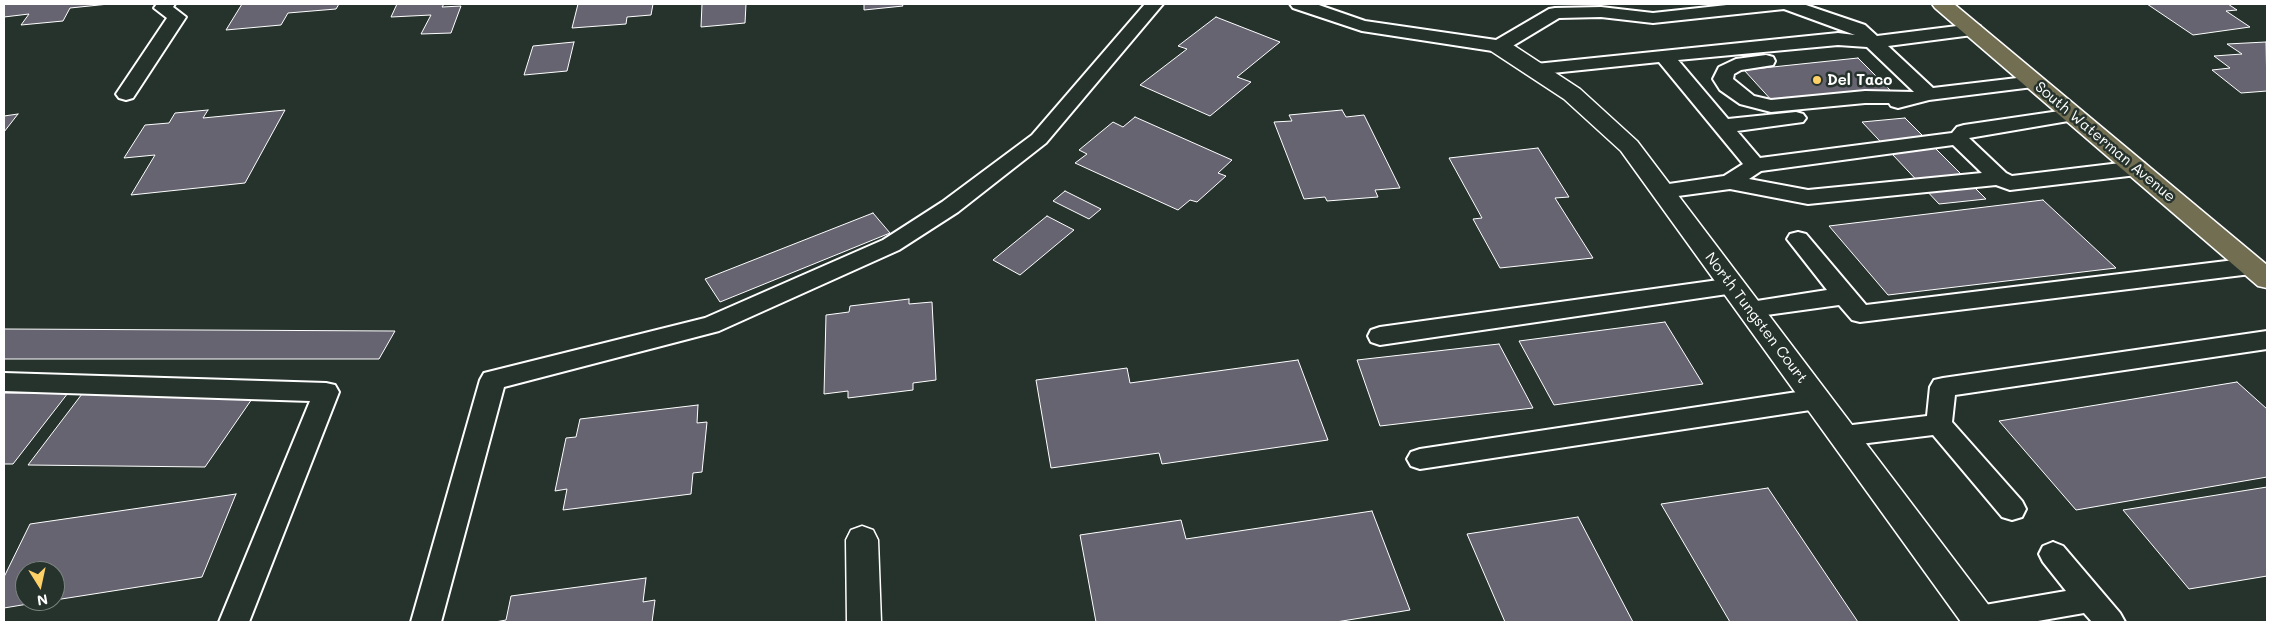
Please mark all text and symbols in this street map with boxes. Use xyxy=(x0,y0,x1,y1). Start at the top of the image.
place label: Del Taco xyxy=(1827,71,1892,89)
marker: Del Taco xyxy=(1811,74,1823,86)
street label: South Waterman Avenue xyxy=(2031,78,2179,206)
street label: North Tungsten Court xyxy=(1701,249,1811,387)
north arrow xyxy=(15,561,65,611)
text: N xyxy=(36,590,49,611)

